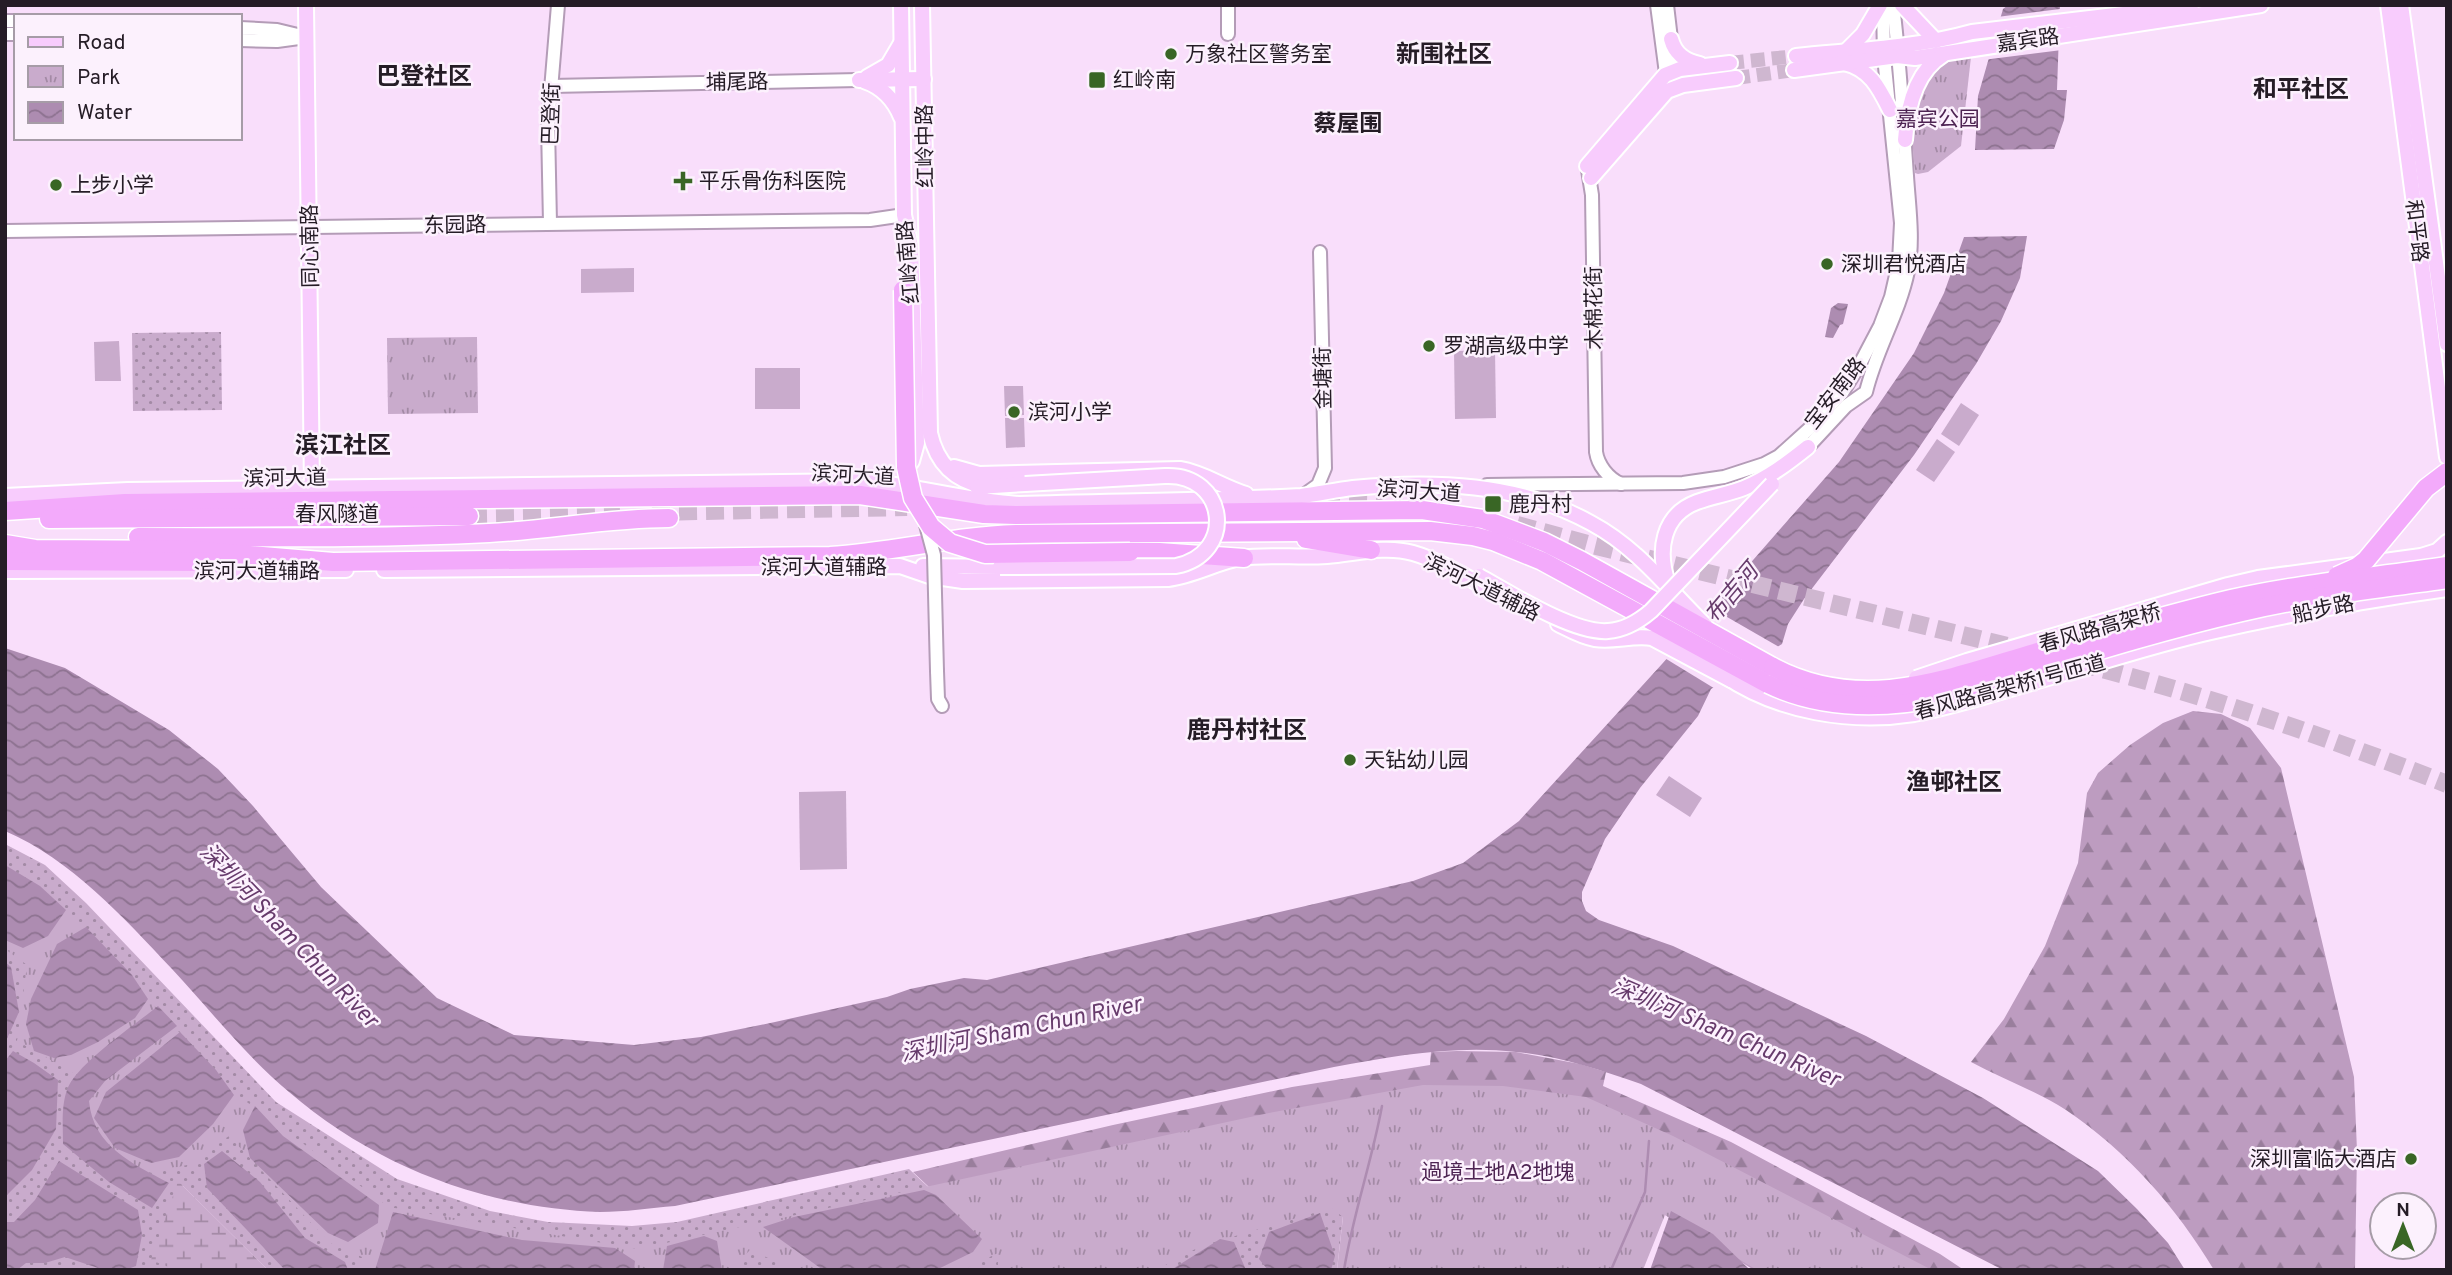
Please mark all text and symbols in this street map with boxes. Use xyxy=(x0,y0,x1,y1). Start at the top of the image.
legend xyxy=(14,14,242,140)
street label: 嘉宾路 xyxy=(1995,24,2061,59)
text: Road xyxy=(77,30,126,57)
district label: 新围社区 xyxy=(1396,41,1492,71)
place label: 万象社区警务室 xyxy=(1185,42,1332,69)
marker: 万象社区警务室 xyxy=(1163,46,1179,62)
district label: 巴登社区 xyxy=(376,63,472,93)
text: Park xyxy=(77,65,120,92)
place label: 红岭南 xyxy=(1113,68,1176,95)
street label: 埔尾路 xyxy=(705,69,769,98)
marker: 红岭南 xyxy=(1087,70,1107,90)
district label: 和平社区 xyxy=(2253,76,2349,106)
street label: 巴登街 xyxy=(538,82,567,146)
text: Water xyxy=(77,100,132,127)
street label: 红岭中路 xyxy=(912,104,941,188)
park label: 嘉宾公园 xyxy=(1896,107,1980,134)
district label: 蔡屋围 xyxy=(1314,111,1383,140)
place label: 平乐骨伤科医院 xyxy=(699,169,846,196)
marker: 平乐骨伤科医院 xyxy=(673,171,693,191)
place label: 上步小学 xyxy=(70,173,154,200)
marker: 上步小学 xyxy=(48,177,64,193)
street label: 和平路 xyxy=(2398,198,2433,264)
street label: 同心南路 xyxy=(297,204,326,288)
street label: 东园路 xyxy=(423,212,487,241)
street label: 红岭南路 xyxy=(892,219,927,305)
place label: 深圳君悦酒店 xyxy=(1841,252,1967,279)
marker: 深圳君悦酒店 xyxy=(1819,256,1835,272)
street label: 木棉花街 xyxy=(1581,266,1610,350)
place label: 罗湖高级中学 xyxy=(1443,334,1569,361)
marker: 罗湖高级中学 xyxy=(1421,338,1437,354)
street label: 金塘街 xyxy=(1310,346,1339,410)
street label: 宝安南路 xyxy=(1800,353,1873,435)
place label: 滨河小学 xyxy=(1028,400,1112,427)
marker: 滨河小学 xyxy=(1006,404,1022,420)
district label: 滨江社区 xyxy=(295,432,391,462)
street label: 滨河大道 xyxy=(810,461,896,492)
street label: 滨河大道 xyxy=(243,465,327,494)
street label: 滨河大道 xyxy=(1376,476,1462,509)
place label: 鹿丹村 xyxy=(1509,492,1572,519)
marker: 鹿丹村 xyxy=(1483,494,1503,514)
street label: 春风隧道 xyxy=(295,502,379,529)
street label: 滨河大道辅路 xyxy=(1419,549,1544,628)
street label: 滨河大道辅路 xyxy=(761,555,887,582)
water label: 布吉河 xyxy=(1700,556,1769,630)
street label: 滨河大道辅路 xyxy=(194,559,320,586)
street label: 船步路 xyxy=(2290,591,2357,630)
street label: 春风路高架桥 xyxy=(2036,599,2165,660)
street label: 春风路高架桥1号匝道 xyxy=(1912,650,2109,727)
district label: 鹿丹村社区 xyxy=(1187,717,1307,747)
place label: 天钻幼儿园 xyxy=(1364,748,1469,775)
marker: 天钻幼儿园 xyxy=(1342,752,1358,768)
district label: 渔邨社区 xyxy=(1906,769,2002,799)
water label: 深圳河 Sham Chun River xyxy=(193,838,385,1037)
water label: 深圳河 Sham Chun River xyxy=(1607,973,1846,1096)
water label: 深圳河 Sham Chun River xyxy=(899,990,1147,1070)
place label: 深圳富临大酒店 xyxy=(2250,1147,2397,1174)
marker: 深圳富临大酒店 xyxy=(2403,1151,2419,1167)
park label: 過境土地A2地塊 xyxy=(1421,1160,1575,1187)
north arrow xyxy=(2368,1191,2438,1261)
text: N xyxy=(2396,1199,2410,1223)

